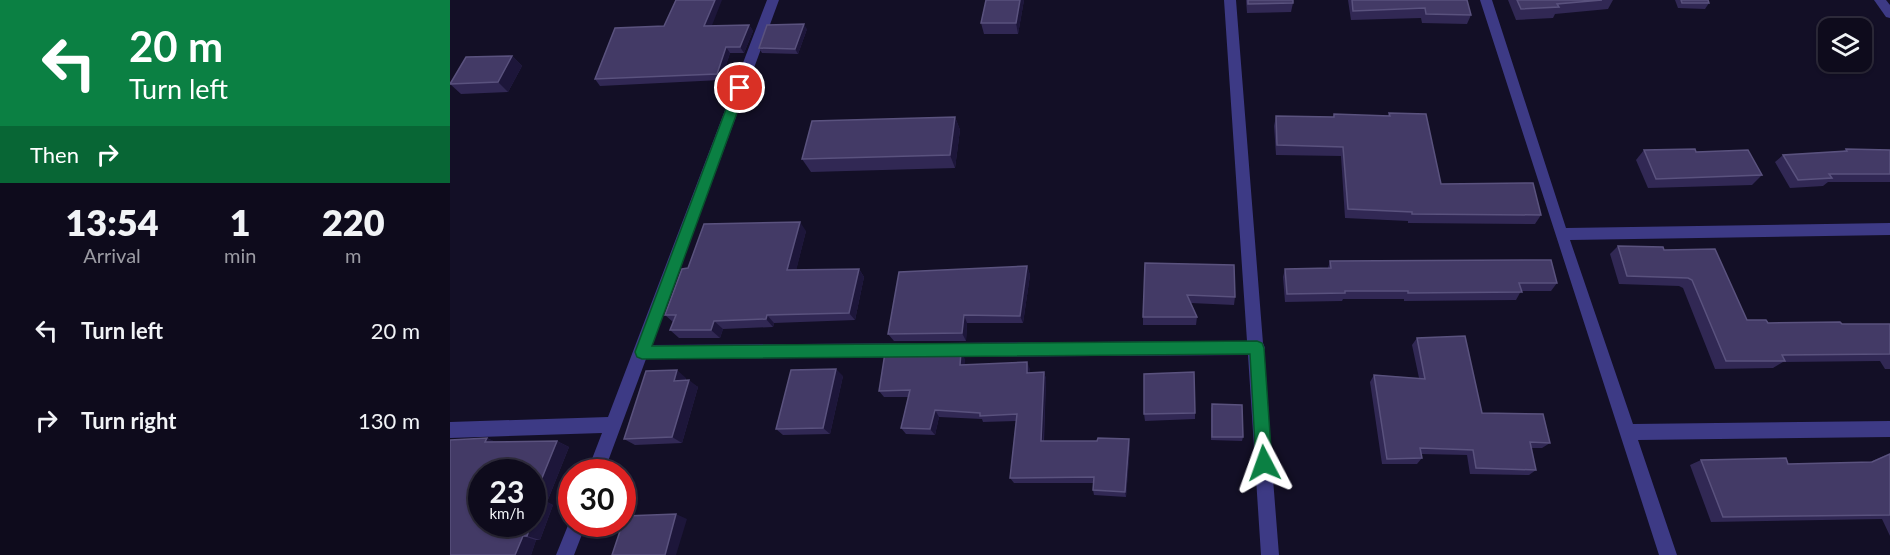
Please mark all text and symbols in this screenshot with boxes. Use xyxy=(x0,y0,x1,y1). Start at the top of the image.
map controls xyxy=(1818,18,1872,72)
button: layers xyxy=(1818,18,1872,72)
text: 20 m xyxy=(129,21,223,71)
icon: left xyxy=(30,24,108,102)
pin xyxy=(714,62,765,113)
icon: arrive xyxy=(723,71,756,104)
text: Turn left xyxy=(129,72,228,105)
icon: right xyxy=(91,138,124,171)
text: Then xyxy=(30,141,79,168)
text: 13:54 xyxy=(65,200,159,244)
text: 1 xyxy=(230,200,251,244)
text: 220 xyxy=(322,200,385,244)
text: Arrival xyxy=(83,243,141,267)
text: min xyxy=(224,243,256,267)
text: m xyxy=(345,243,361,267)
icon: left xyxy=(30,314,63,347)
text: Turn left xyxy=(81,317,163,344)
text: 20 m xyxy=(371,317,420,344)
icon: right xyxy=(30,404,63,437)
text: Turn right xyxy=(81,407,176,434)
text: 130 m xyxy=(358,407,420,434)
position arrow xyxy=(1232,431,1296,495)
speed limit sign: 30 xyxy=(558,459,636,537)
text: 23 xyxy=(490,473,524,509)
text: km/h xyxy=(489,504,525,522)

